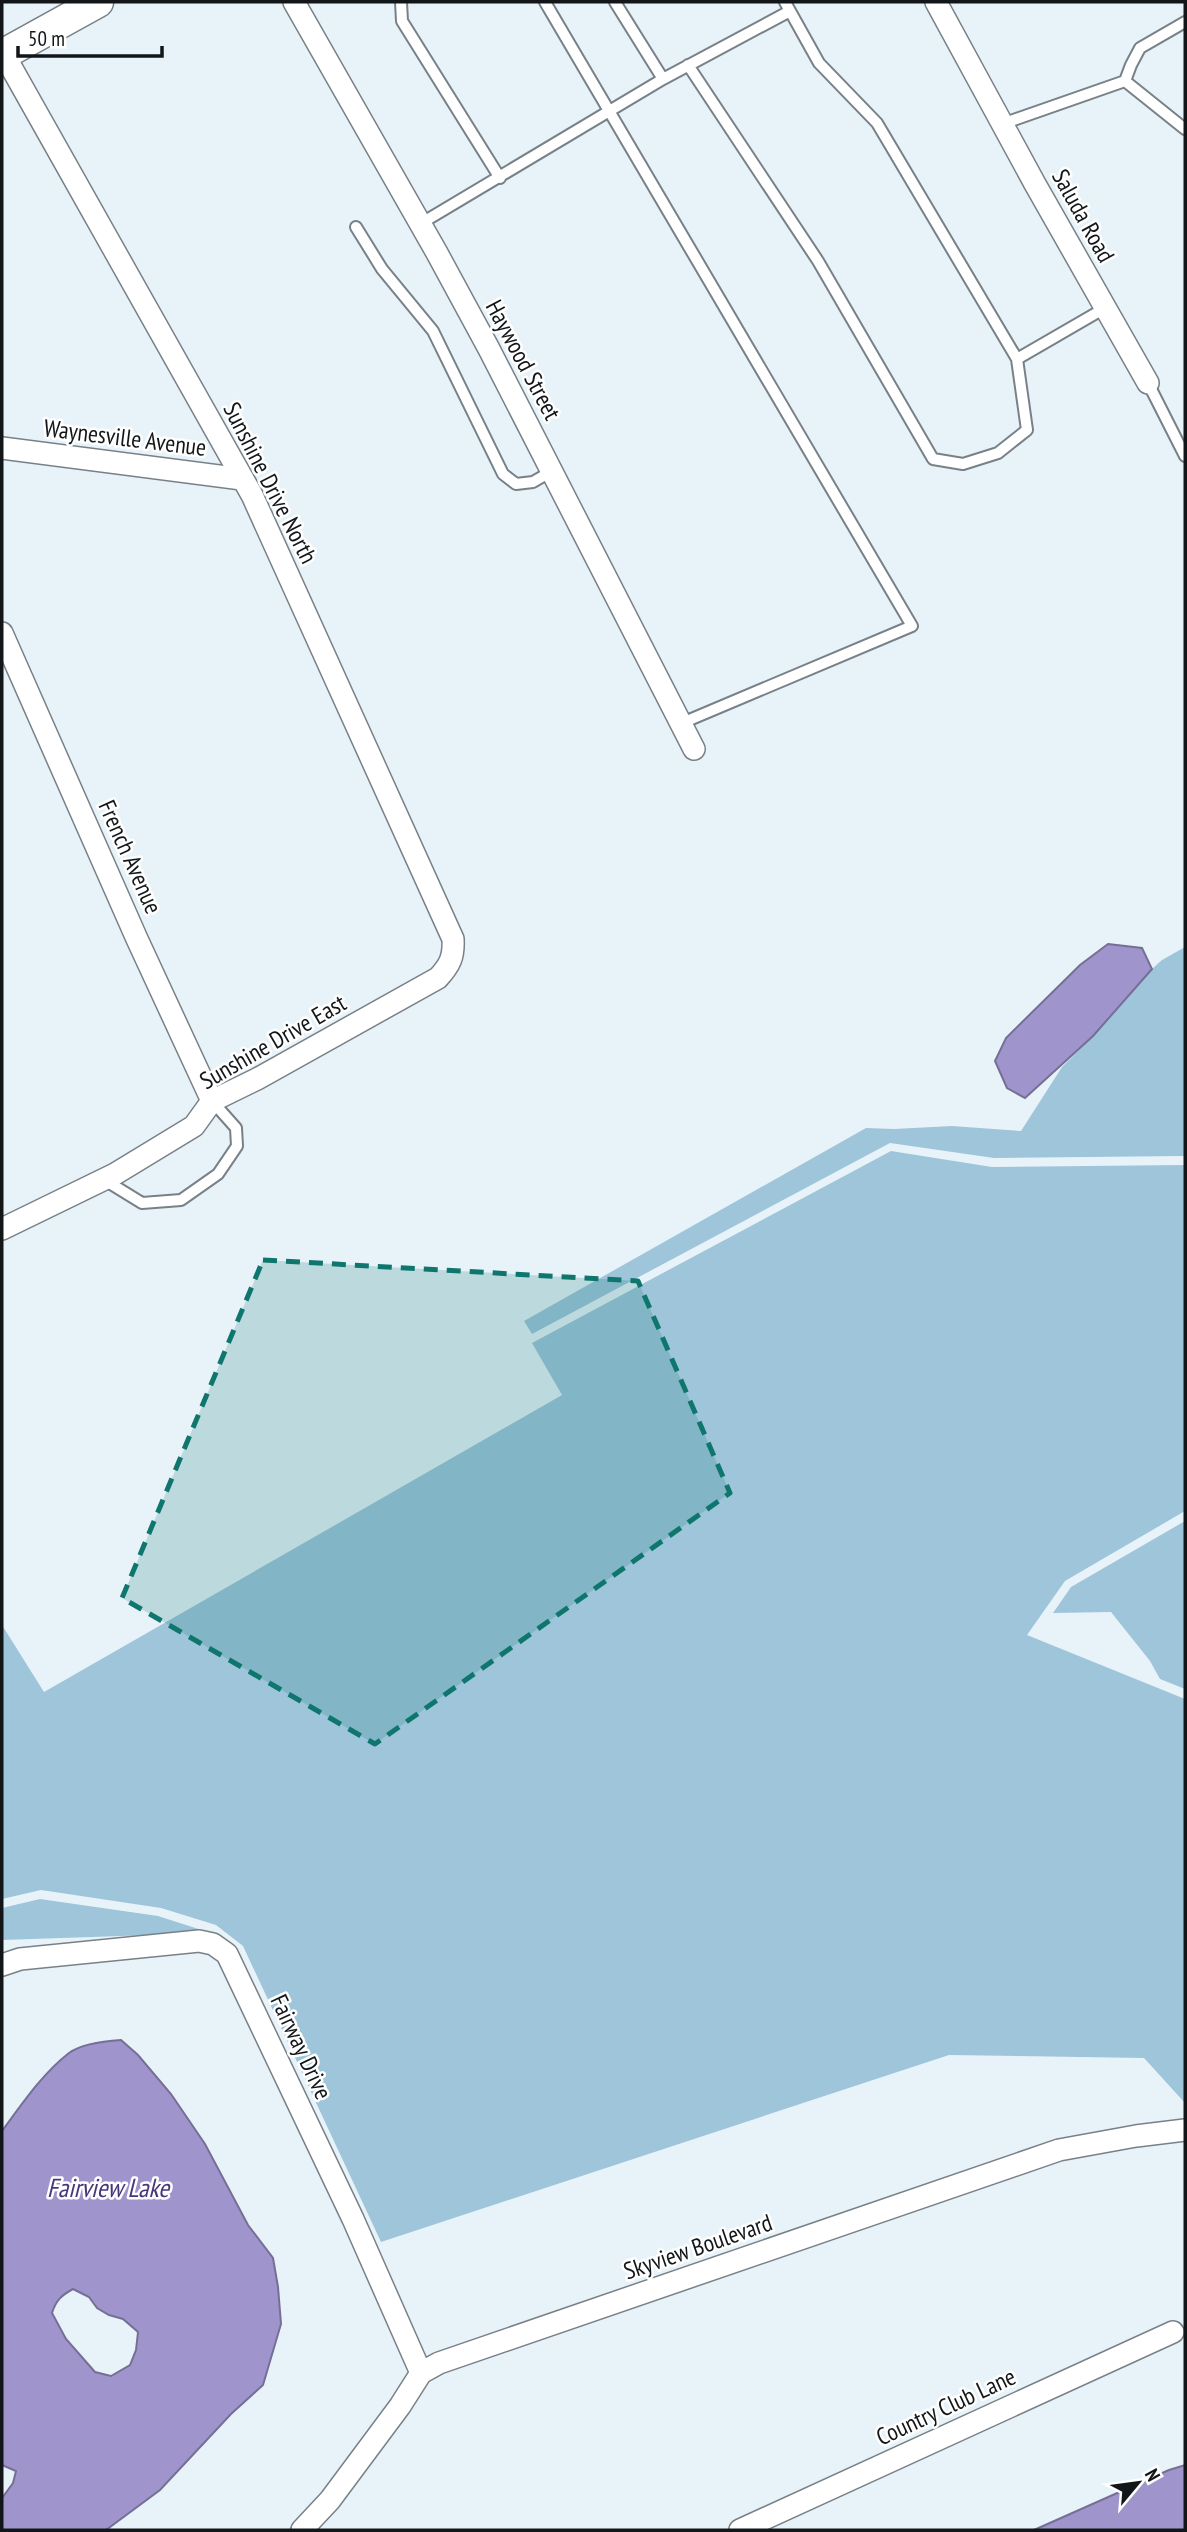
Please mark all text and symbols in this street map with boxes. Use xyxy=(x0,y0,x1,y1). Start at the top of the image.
scale bar xyxy=(18,14,161,58)
text: 50 m xyxy=(28,25,65,52)
street label: Saluda Road xyxy=(1045,164,1122,268)
street label: Haywood Street xyxy=(479,294,568,425)
street label: Sunshine Drive North xyxy=(216,397,324,569)
street label: Waynesville Avenue xyxy=(42,412,208,463)
street label: French Avenue xyxy=(92,795,169,918)
street label: Sunshine Drive East xyxy=(194,987,352,1096)
street label: Fairway Drive xyxy=(264,1989,339,2104)
water label: Fairview Lake xyxy=(47,2171,171,2204)
street label: Skyview Boulevard xyxy=(620,2207,776,2286)
street label: Country Club Lane xyxy=(871,2361,1021,2452)
north arrow xyxy=(1103,2448,1173,2518)
text: N xyxy=(1140,2464,1166,2485)

